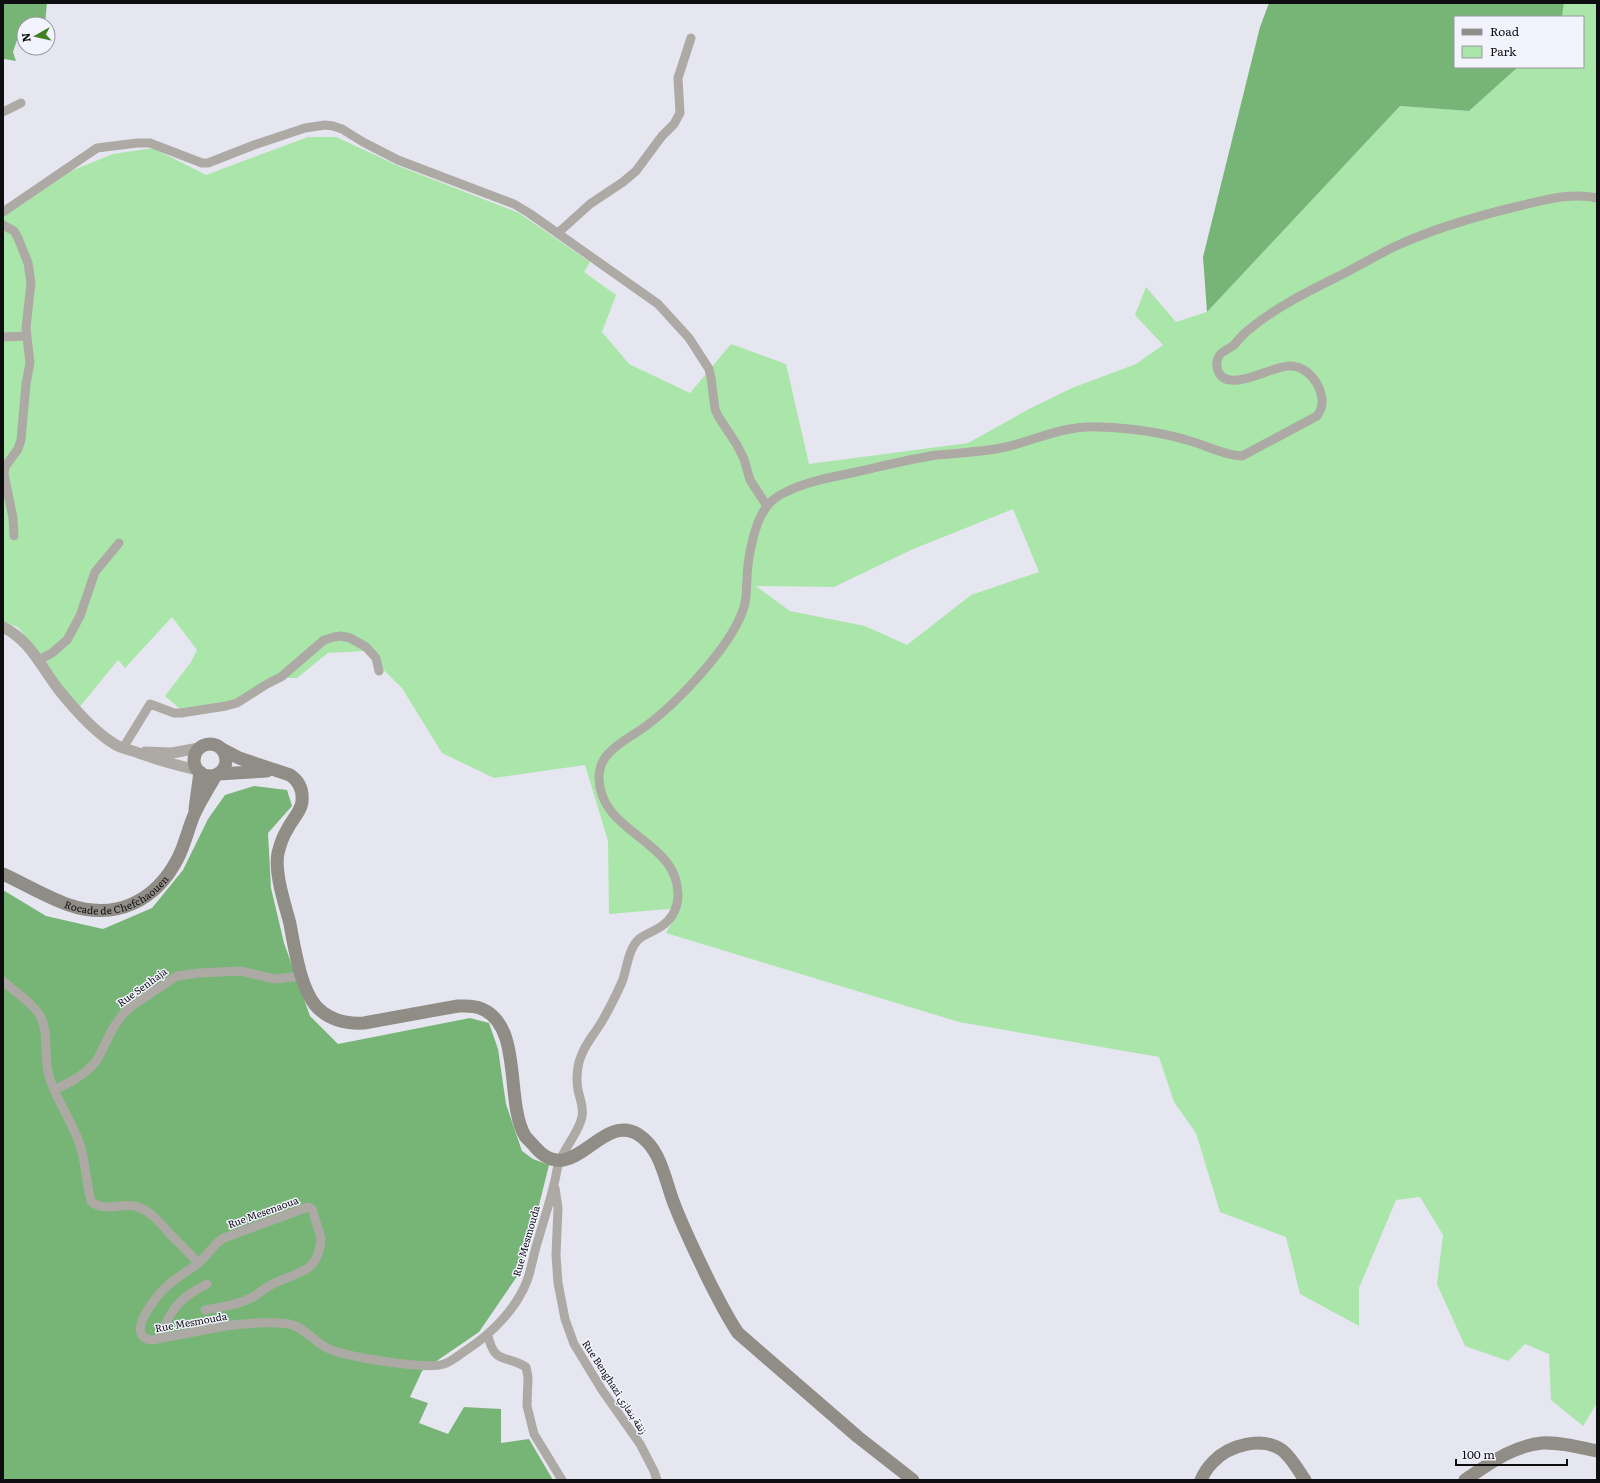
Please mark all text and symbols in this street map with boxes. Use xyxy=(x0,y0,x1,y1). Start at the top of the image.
north arrow xyxy=(16,16,56,56)
legend xyxy=(1454,16,1584,68)
text: Road xyxy=(1490,22,1520,40)
text: N xyxy=(17,32,34,43)
text: Park xyxy=(1490,42,1517,60)
street label: Rocade de Chefchaouen xyxy=(63,872,172,918)
street label: Rue Senhaja xyxy=(114,963,170,1010)
street label: Rue Mesenaoua xyxy=(225,1192,301,1231)
street label: Rue Mesmouda xyxy=(508,1203,543,1278)
street label: Rue Mesmouda xyxy=(154,1308,229,1335)
street label: Rue Benghazi زنقة بنغازي xyxy=(578,1337,652,1438)
scale bar xyxy=(1456,1441,1567,1467)
text: 100 m xyxy=(1462,1445,1495,1463)

